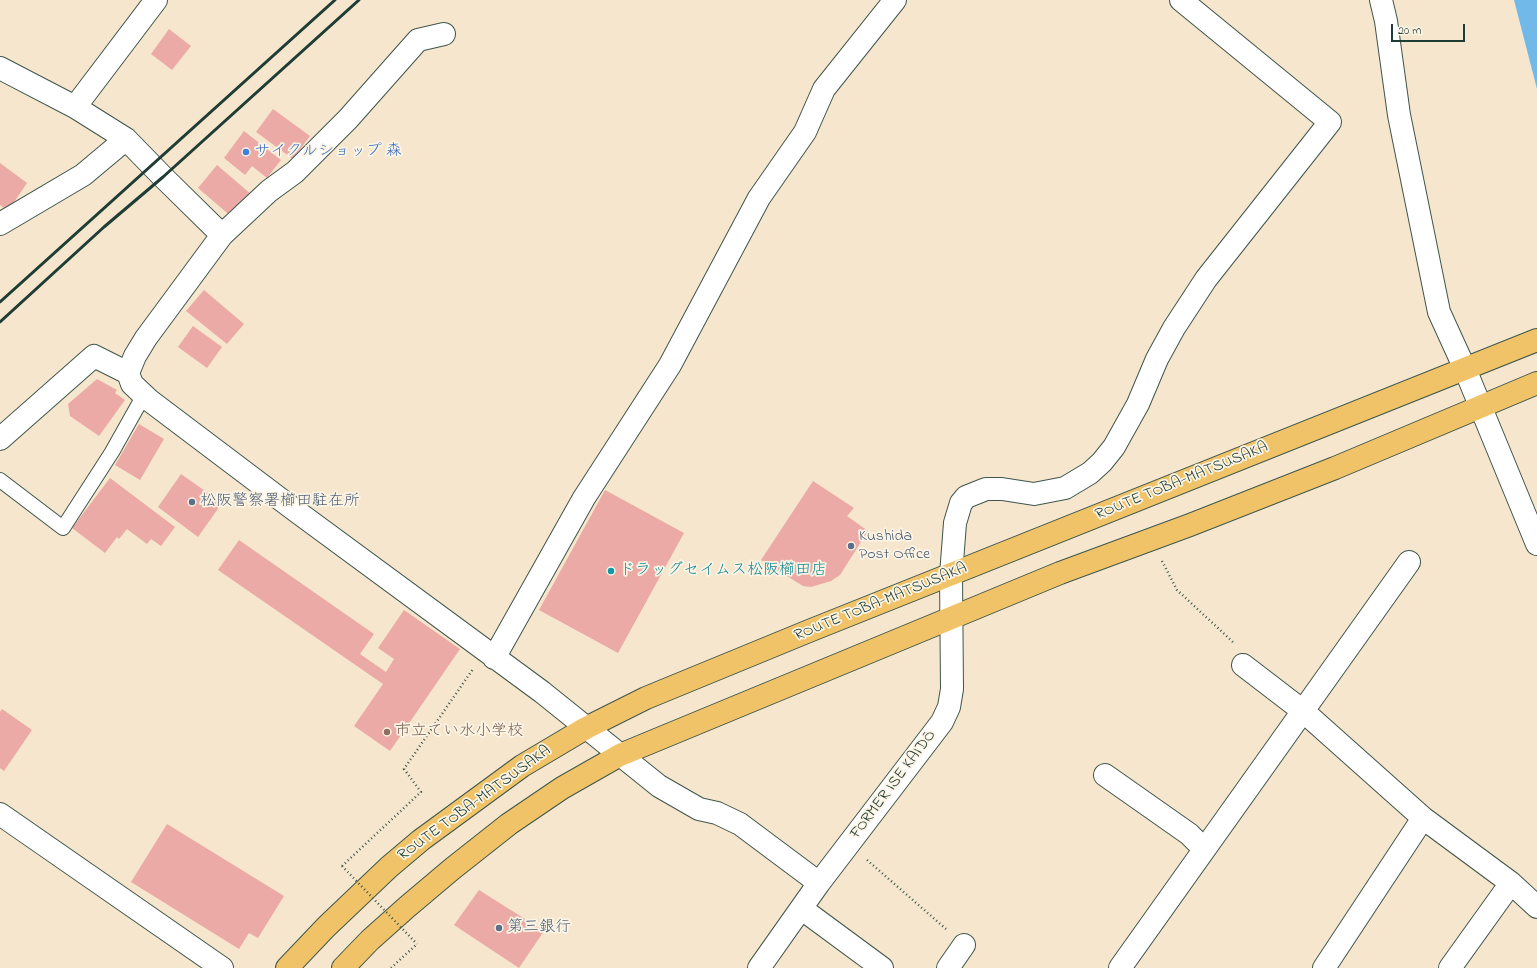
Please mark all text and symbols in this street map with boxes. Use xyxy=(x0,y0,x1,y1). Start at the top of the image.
scale bar xyxy=(1393,16,1467,42)
text: 20 m xyxy=(1398,22,1421,40)
place label: サイクルショップ 森 xyxy=(254,142,402,162)
marker: サイクルショップ 森 xyxy=(241,147,251,157)
street label: ROUTE TOBA-MATSUSAKA xyxy=(1093,439,1271,525)
place label: 松阪警察署櫛田駐在所 xyxy=(200,492,360,512)
marker: 松阪警察署櫛田駐在所 xyxy=(187,497,197,507)
place label: Kushida Post Office xyxy=(859,527,930,565)
marker: Kushida Post Office xyxy=(846,541,856,551)
street label: ROUTE TOBA-MATSUSAKA xyxy=(792,560,970,646)
place label: ドラッグセイムス松阪櫛田店 xyxy=(619,561,827,581)
marker: ドラッグセイムス松阪櫛田店 xyxy=(606,566,616,576)
place label: 市立てい水小学校 xyxy=(395,722,523,742)
marker: 市立てい水小学校 xyxy=(382,727,392,737)
street label: FORMER ISE KAIDŌ xyxy=(847,727,941,843)
street label: ROUTE TOBA-MATSUSAKA xyxy=(395,742,555,866)
place label: 第三銀行 xyxy=(507,918,571,938)
marker: 第三銀行 xyxy=(494,923,504,933)

